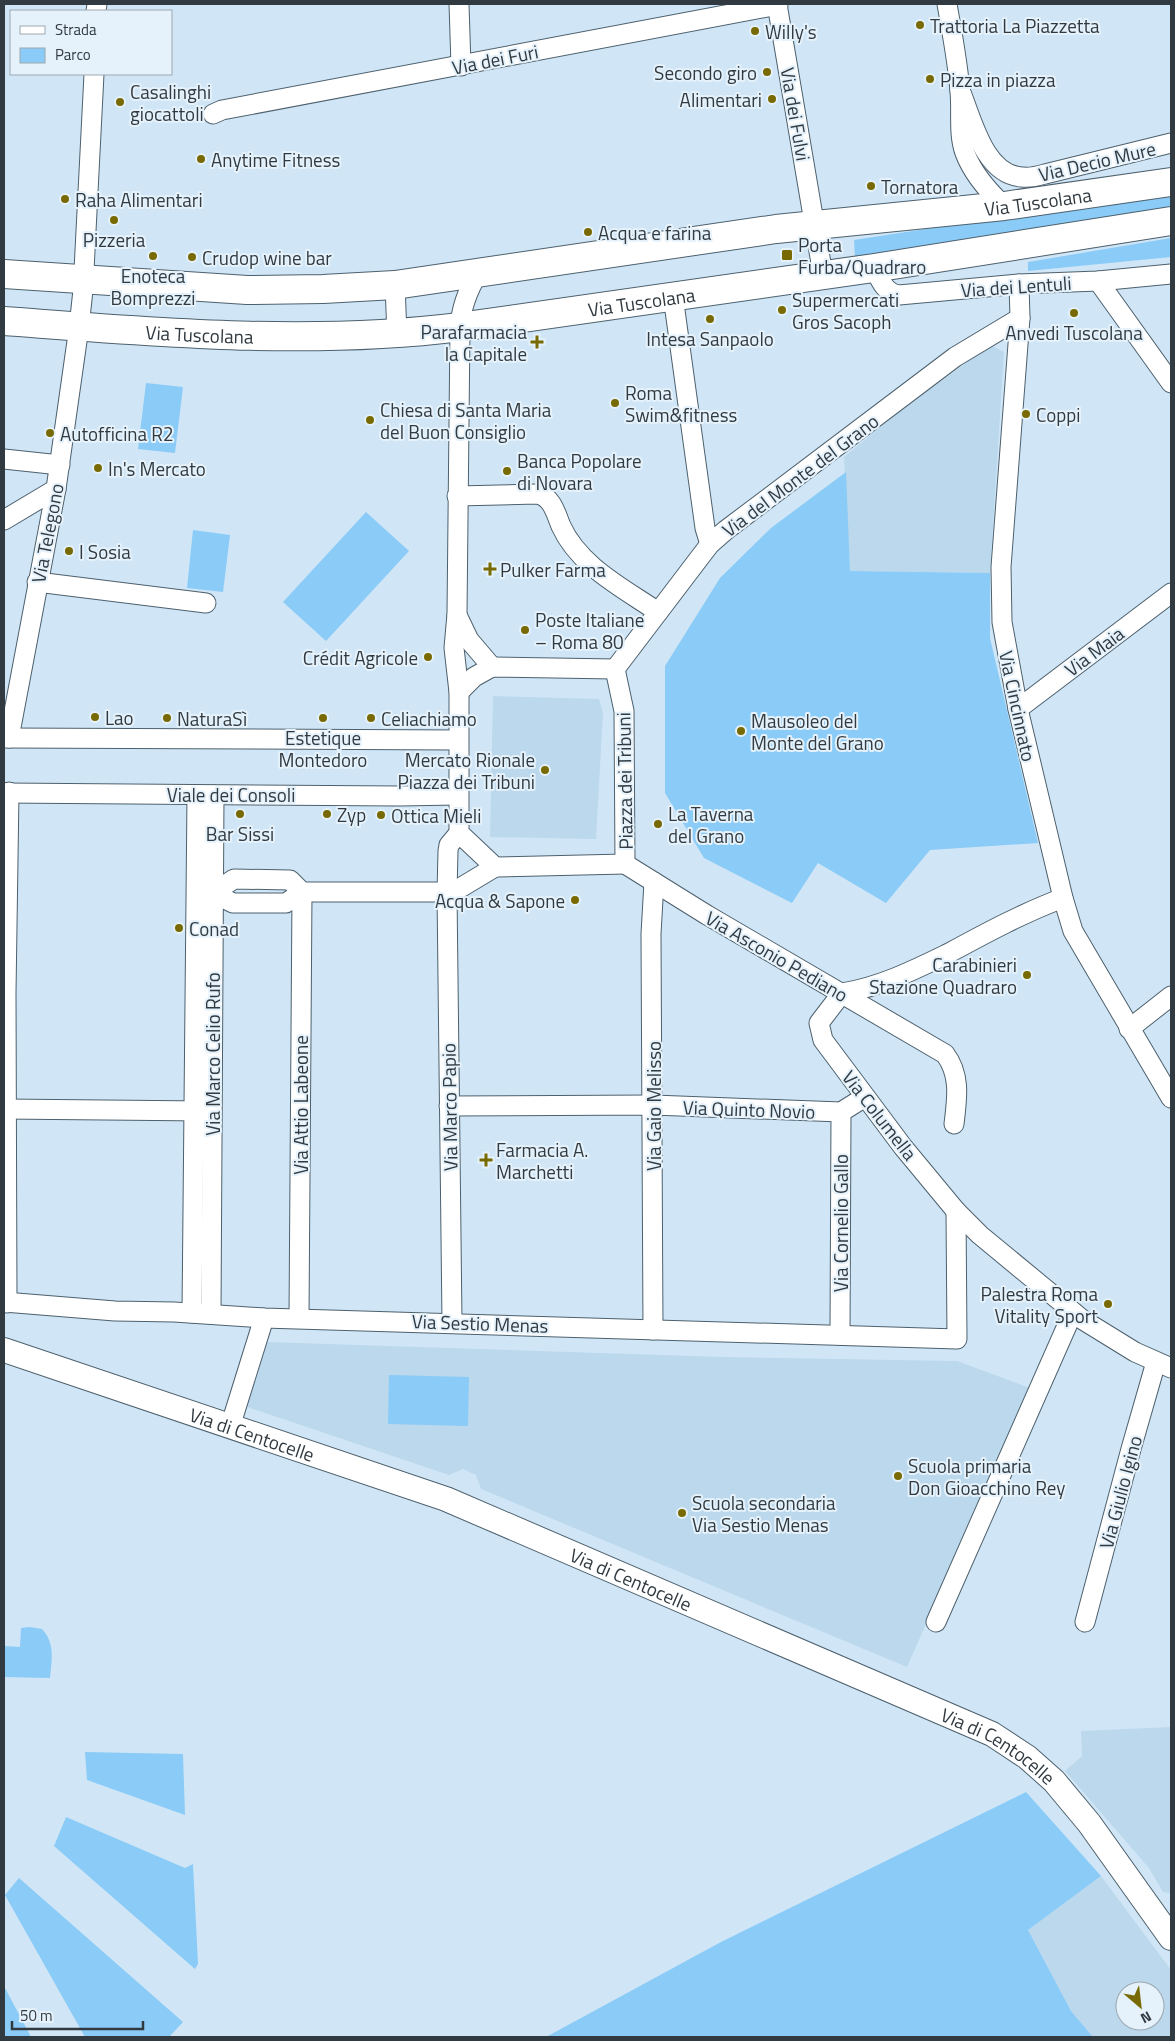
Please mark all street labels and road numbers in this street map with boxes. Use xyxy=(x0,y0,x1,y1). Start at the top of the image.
street label: Via dei Furi xyxy=(449,36,541,82)
street label: Via dei Fulvi xyxy=(774,65,818,163)
street label: Via Decio Mure xyxy=(1036,133,1158,189)
street label: Via Tuscolana xyxy=(983,179,1094,222)
street label: Via dei Lentuli xyxy=(960,268,1072,304)
street label: Via Tuscolana xyxy=(586,279,697,323)
street label: Via Tuscolana xyxy=(145,317,254,350)
street label: Via del Monte del Grano xyxy=(715,406,885,544)
street label: Via Telegono xyxy=(23,481,71,585)
street label: Via Maia xyxy=(1058,619,1130,683)
street label: Via Cincinnato xyxy=(992,648,1044,764)
street label: Piazza dei Tribuni xyxy=(608,712,640,850)
street label: Viale dei Consoli xyxy=(167,780,295,809)
street label: Via Asconio Pediano xyxy=(700,903,854,1009)
street label: Via Marco Celio Rufo xyxy=(198,972,227,1136)
street label: Via Attio Labeone xyxy=(286,1035,315,1175)
street label: Via Gaio Melisso xyxy=(639,1041,668,1171)
street label: Via Marco Papio xyxy=(433,1043,465,1171)
street label: Via Columella xyxy=(836,1064,925,1167)
street label: Via Quinto Novio xyxy=(682,1092,816,1126)
street label: Via Cornelio Gallo xyxy=(826,1154,855,1292)
street label: Via Sestio Menas xyxy=(411,1306,549,1340)
street label: Via di Centocelle xyxy=(186,1399,319,1468)
street label: Via Giulio Igino xyxy=(1091,1432,1149,1552)
street label: Via di Centocelle xyxy=(566,1540,697,1618)
street label: Via di Centocelle xyxy=(937,1699,1062,1791)

